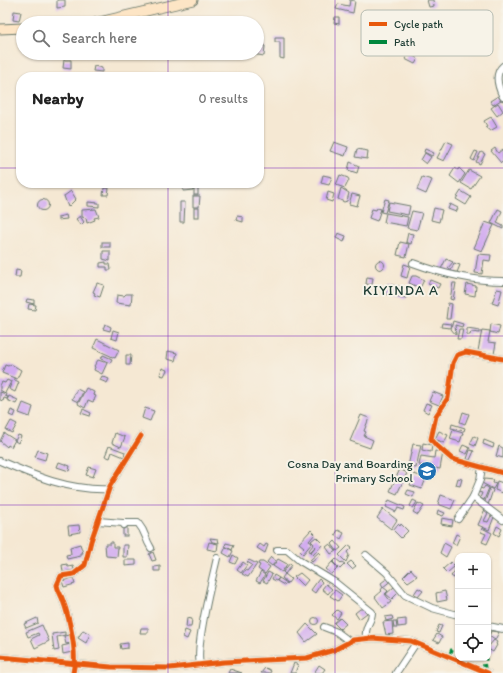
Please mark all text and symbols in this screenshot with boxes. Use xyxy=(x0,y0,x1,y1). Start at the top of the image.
legend xyxy=(361,10,493,56)
search box xyxy=(16,16,264,60)
text: Cycle path xyxy=(394,18,443,31)
icon: search xyxy=(30,27,52,49)
text: Search here xyxy=(62,29,137,47)
text: Path xyxy=(394,36,416,49)
text: Nearby xyxy=(32,88,84,108)
text: 0 results xyxy=(198,91,248,106)
district label: KIYINDA A xyxy=(363,282,439,299)
place label: Cosna Day and Boarding Primary School xyxy=(287,457,414,485)
school or university icon: Cosna Day and Boarding Primary School xyxy=(416,460,438,482)
map controls xyxy=(455,553,491,661)
button: + xyxy=(455,553,491,589)
button: − xyxy=(455,589,491,625)
button: locate xyxy=(455,625,491,661)

